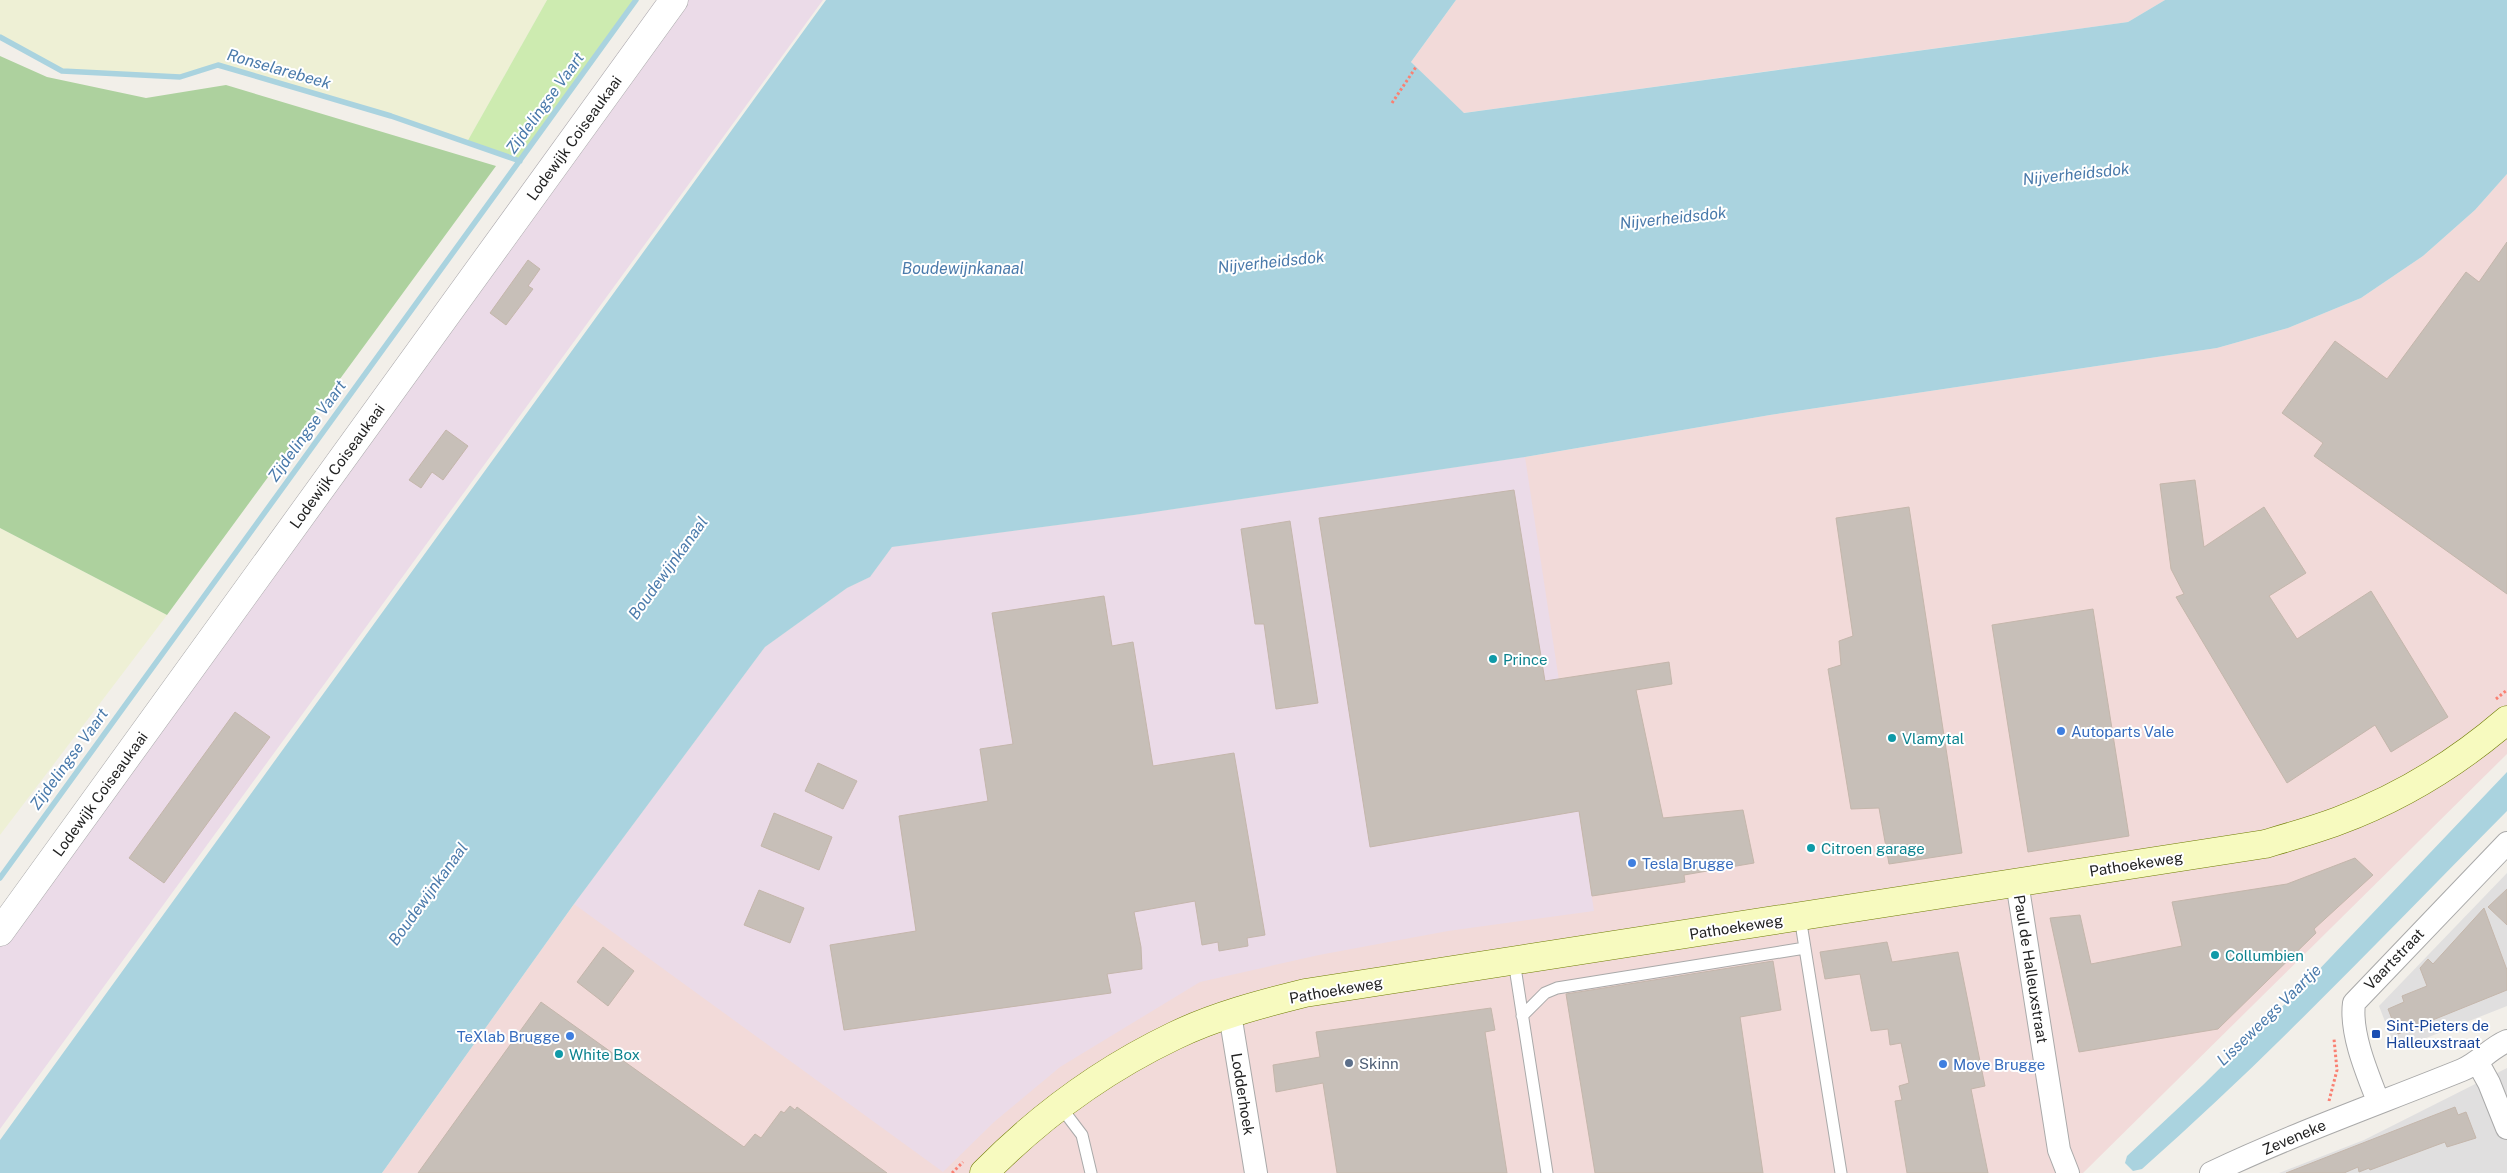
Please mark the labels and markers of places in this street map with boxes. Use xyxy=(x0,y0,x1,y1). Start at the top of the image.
place label: Prince xyxy=(1503,651,1547,668)
marker: Prince xyxy=(1487,653,1499,665)
place label: Autoparts Vale xyxy=(2071,723,2174,740)
marker: Autoparts Vale xyxy=(2055,725,2067,737)
place label: Vlamytal xyxy=(1902,730,1964,747)
marker: Vlamytal xyxy=(1886,732,1898,744)
place label: Citroen garage xyxy=(1821,840,1925,857)
marker: Citroen garage xyxy=(1805,842,1817,854)
place label: Tesla Brugge xyxy=(1642,855,1734,872)
marker: Tesla Brugge xyxy=(1626,857,1638,869)
place label: Collumbien xyxy=(2225,947,2304,964)
marker: Collumbien xyxy=(2209,949,2221,961)
place label: Sint-Pieters de Halleuxstraat xyxy=(2386,1017,2489,1051)
place label: TeXlab Brugge xyxy=(457,1028,560,1045)
marker: Sint-Pieters de Halleuxstraat xyxy=(2370,1028,2382,1040)
marker: TeXlab Brugge xyxy=(564,1030,576,1042)
place label: White Box xyxy=(569,1046,640,1063)
marker: White Box xyxy=(553,1048,565,1060)
place label: Skinn xyxy=(1359,1055,1399,1072)
place label: Move Brugge xyxy=(1953,1056,2045,1073)
marker: Skinn xyxy=(1343,1057,1355,1069)
marker: Move Brugge xyxy=(1937,1058,1949,1070)

